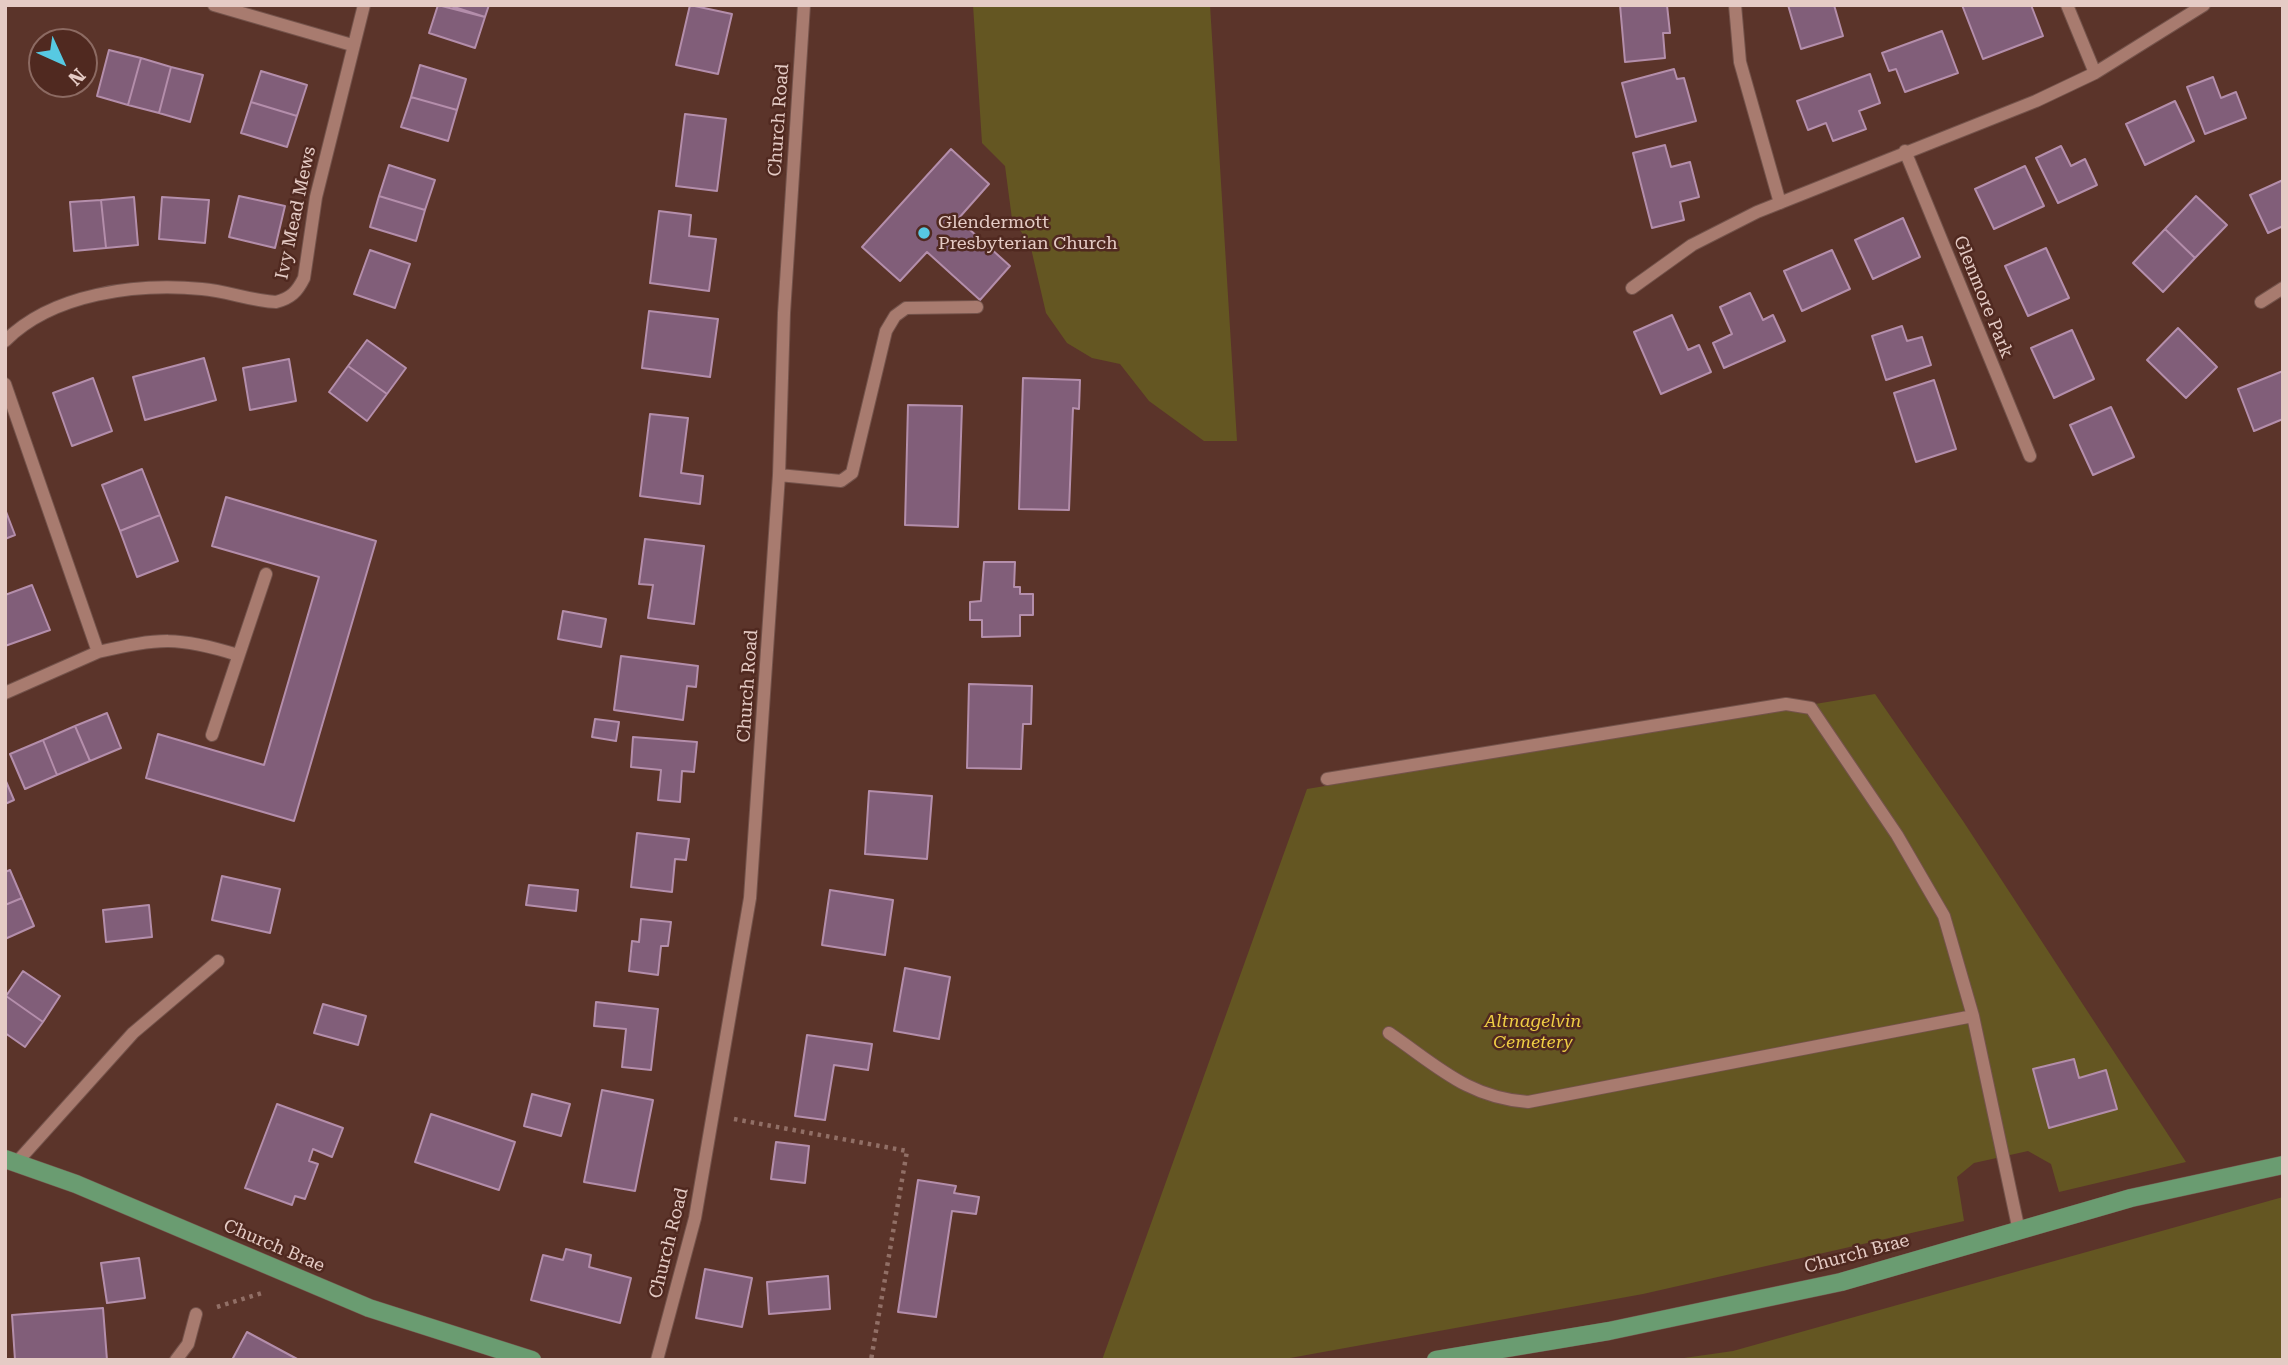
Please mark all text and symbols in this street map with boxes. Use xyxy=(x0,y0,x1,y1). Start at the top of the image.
north arrow xyxy=(28,28,98,98)
text: N xyxy=(63,63,90,90)
street label: Church Road xyxy=(764,63,794,177)
street label: Ivy Mead Mews xyxy=(271,145,321,281)
place label: Glendermott Presbyterian Church xyxy=(938,212,1118,255)
marker: Glendermott Presbyterian Church xyxy=(916,225,932,241)
street label: Glenmore Park xyxy=(1949,233,2017,361)
street label: Church Road xyxy=(733,629,763,743)
park label: Altnagelvin Cemetery xyxy=(1485,1011,1581,1054)
street label: Church Road xyxy=(645,1185,693,1301)
street label: Church Brae xyxy=(220,1215,328,1277)
street label: Church Brae xyxy=(1802,1230,1912,1278)

